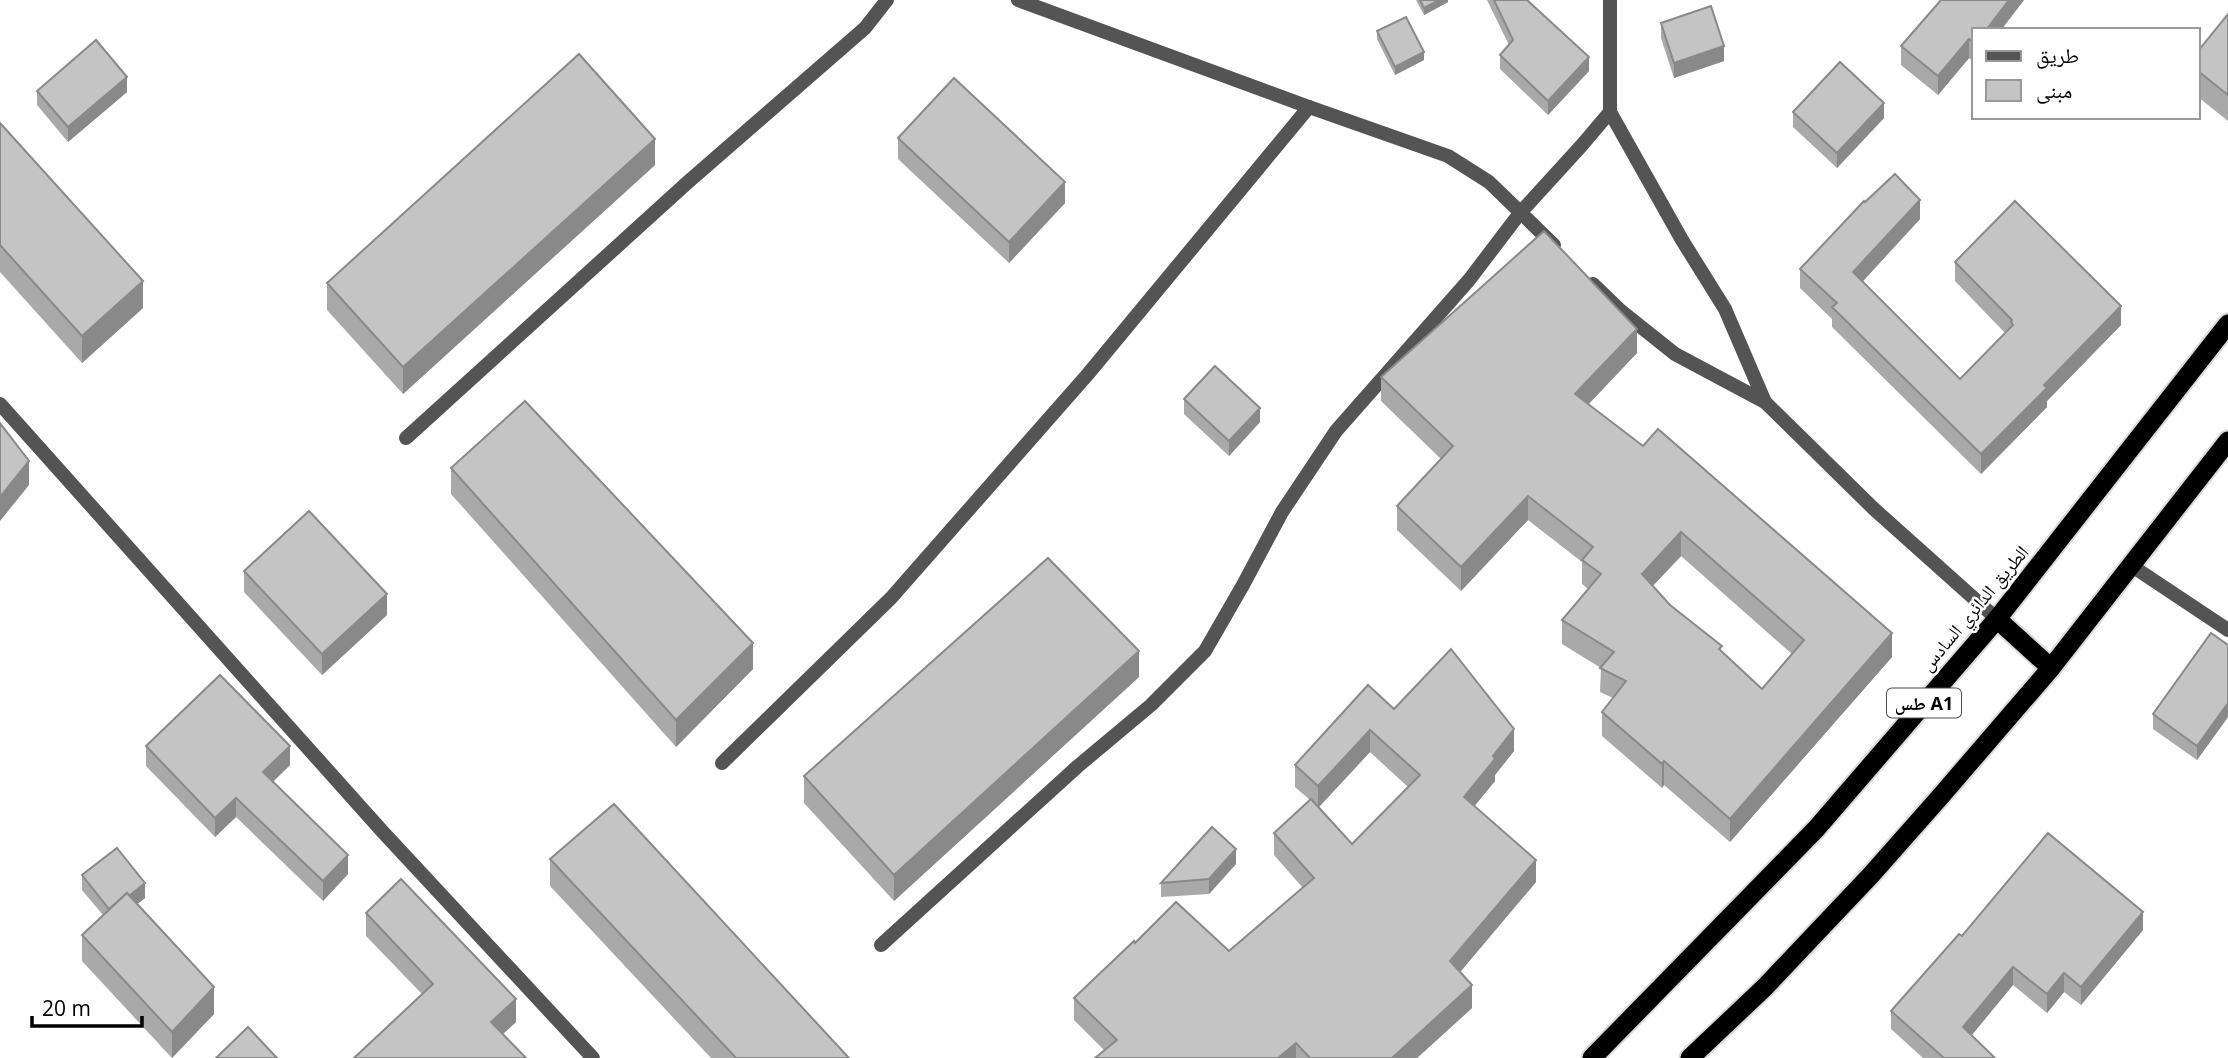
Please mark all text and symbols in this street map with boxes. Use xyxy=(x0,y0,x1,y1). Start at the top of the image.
legend xyxy=(1972,28,2200,119)
text: طريق xyxy=(2036,41,2079,69)
text: مبنى xyxy=(2036,76,2072,104)
street label: الطريق الدائري السادس xyxy=(1914,540,2036,678)
road number: طس A1 xyxy=(1887,688,1961,718)
scale bar xyxy=(32,984,142,1028)
text: 20 m xyxy=(42,994,91,1022)

